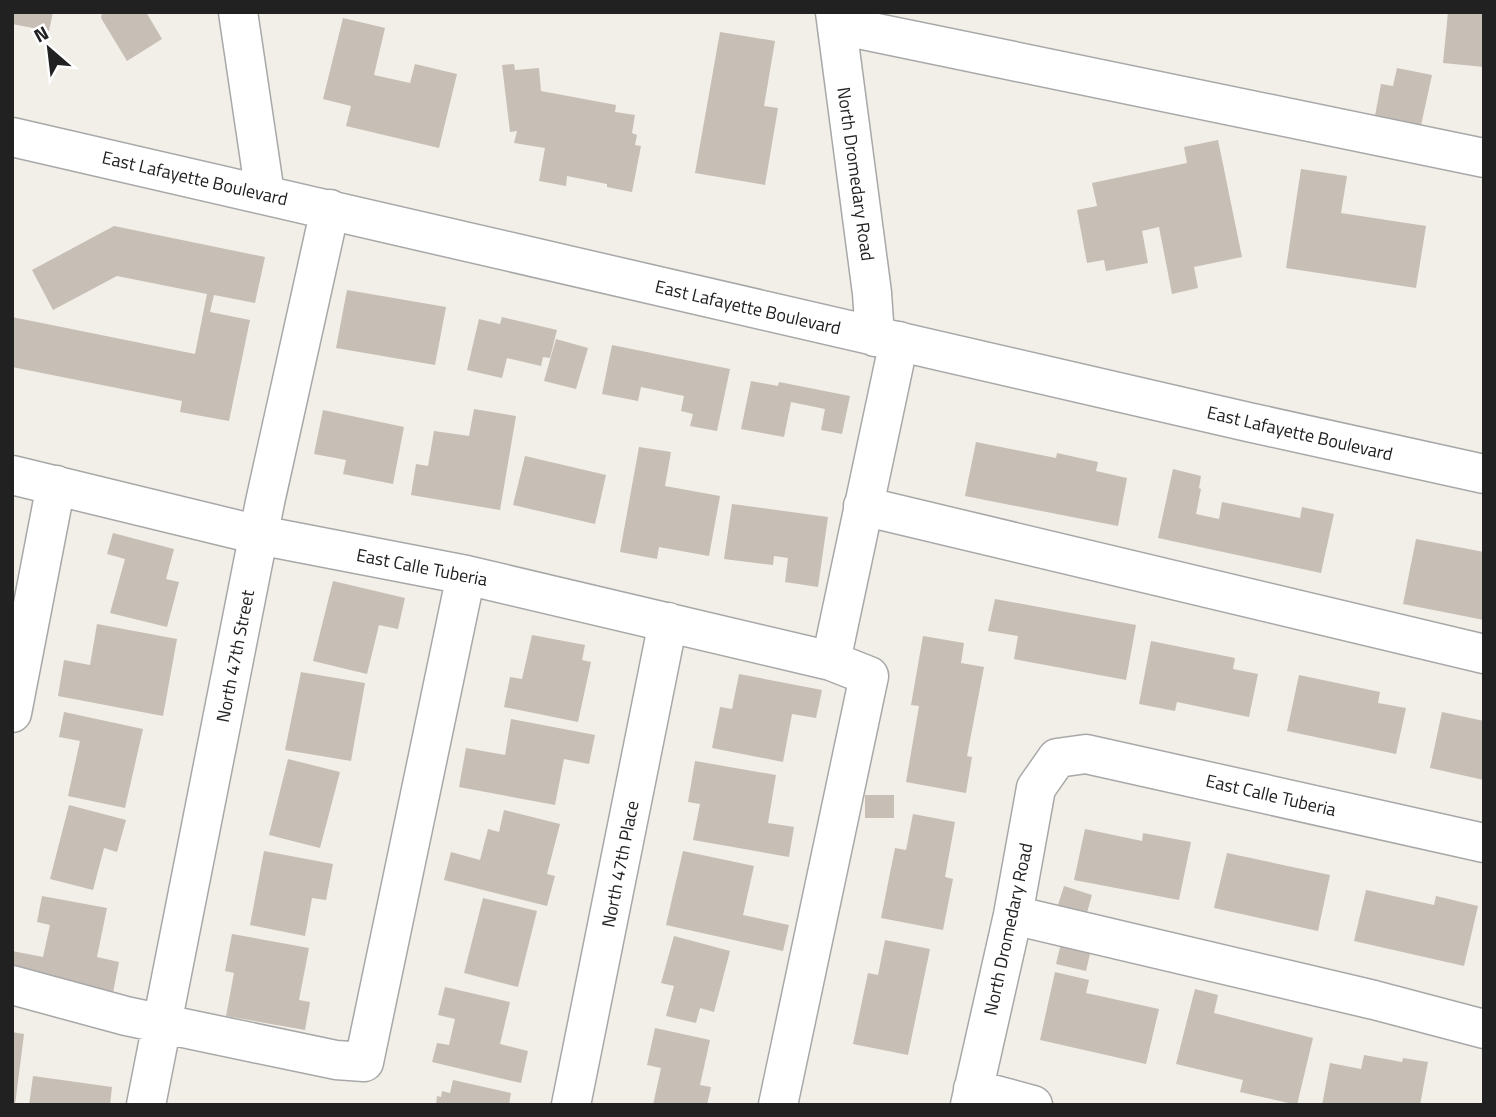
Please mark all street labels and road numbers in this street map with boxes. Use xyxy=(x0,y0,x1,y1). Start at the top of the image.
street label: North Dromedary Road xyxy=(830,85,882,263)
street label: East Lafayette Boulevard xyxy=(100,144,290,212)
street label: East Lafayette Boulevard xyxy=(653,273,843,341)
street label: East Lafayette Boulevard xyxy=(1205,399,1395,467)
street label: East Calle Tuberia xyxy=(354,541,490,593)
street label: North 47th Street xyxy=(209,587,261,724)
street label: East Calle Tuberia xyxy=(1203,767,1339,823)
street label: North 47th Place xyxy=(594,798,646,930)
street label: North Dromedary Road xyxy=(977,840,1039,1018)

